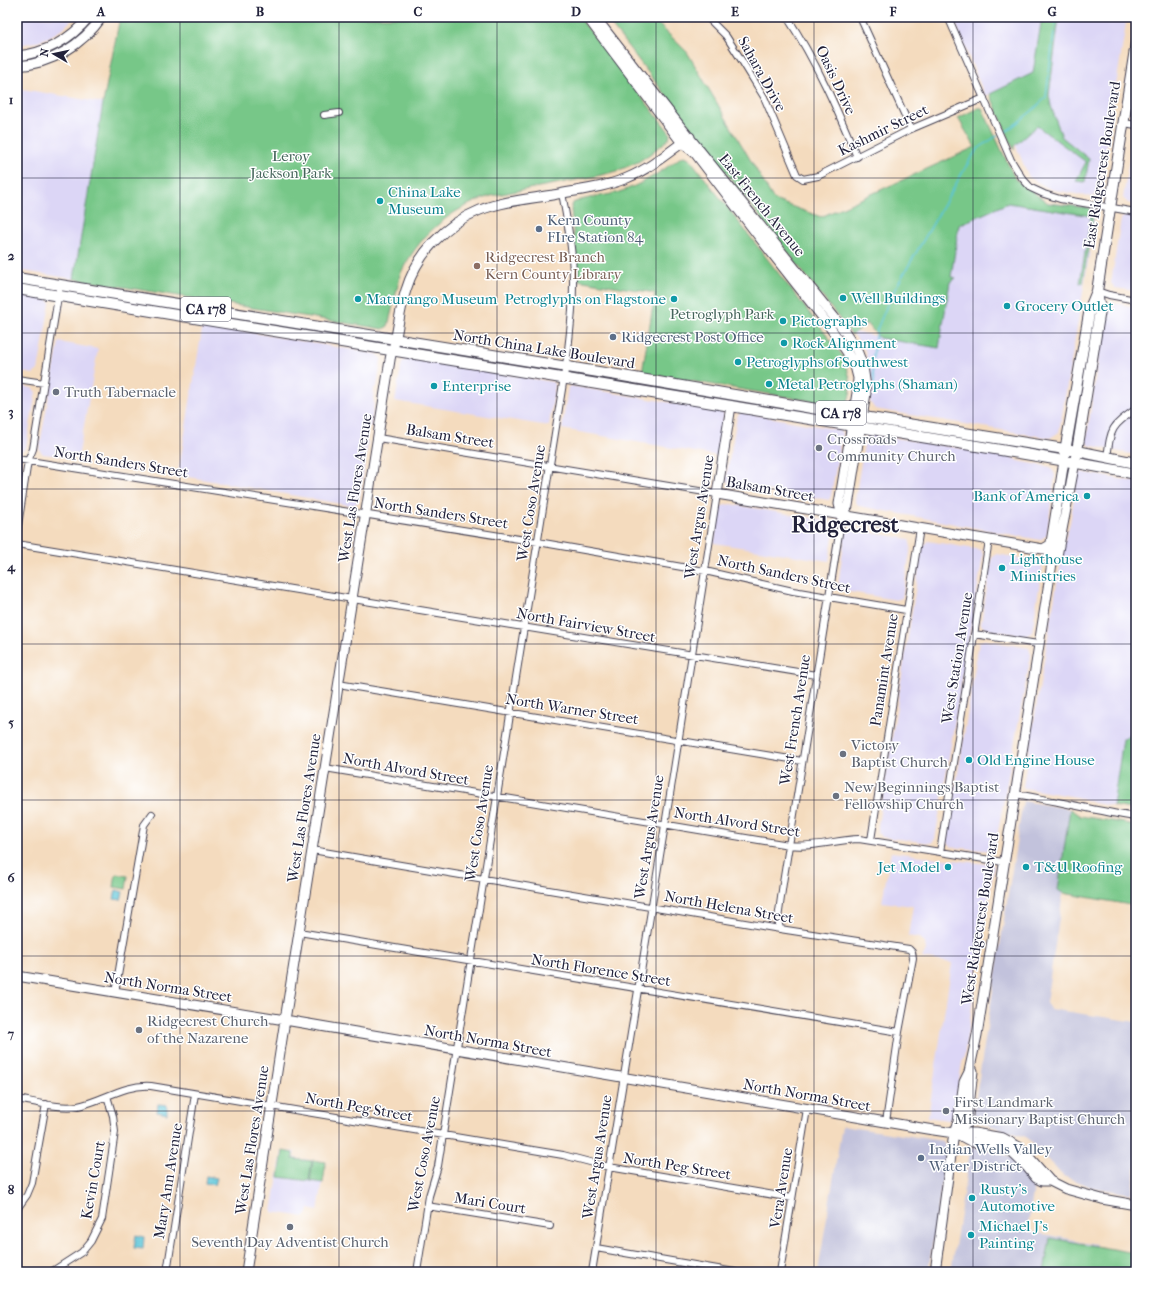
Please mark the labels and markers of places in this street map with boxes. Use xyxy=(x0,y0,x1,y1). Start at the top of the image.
place label: China Lake Museum xyxy=(388,183,461,218)
marker: China Lake Museum xyxy=(375,196,385,206)
place label: Kern County FIre Station 84 xyxy=(547,211,644,246)
marker: Kern County FIre Station 84 xyxy=(534,224,544,234)
place label: Ridgecrest Branch Kern County Library xyxy=(485,248,622,283)
marker: Ridgecrest Branch Kern County Library xyxy=(472,261,482,271)
place label: Well Buildings xyxy=(850,289,946,307)
place label: Maturango Museum xyxy=(366,290,498,308)
place label: Petroglyphs on Flagstone xyxy=(504,290,667,308)
marker: Well Buildings xyxy=(838,293,848,303)
marker: Maturango Museum xyxy=(353,294,363,304)
marker: Petroglyphs on Flagstone xyxy=(669,294,679,304)
place label: Grocery Outlet xyxy=(1015,297,1114,315)
marker: Grocery Outlet xyxy=(1002,301,1012,311)
place label: Pictographs xyxy=(791,312,868,330)
marker: Pictographs xyxy=(778,316,788,326)
place label: Ridgecrest Post Office xyxy=(621,328,764,346)
marker: Ridgecrest Post Office xyxy=(608,332,618,342)
place label: Rock Alignment xyxy=(792,334,897,352)
marker: Rock Alignment xyxy=(779,338,789,348)
place label: Petroglyphs of Southwest xyxy=(746,353,909,371)
marker: Petroglyphs of Southwest xyxy=(733,357,743,367)
place label: Metal Petroglyphs (Shaman) xyxy=(777,375,958,393)
place label: Enterprise xyxy=(442,377,512,395)
marker: Metal Petroglyphs (Shaman) xyxy=(764,379,774,389)
marker: Enterprise xyxy=(429,381,439,391)
place label: Truth Tabernacle xyxy=(64,383,177,401)
marker: Truth Tabernacle xyxy=(51,387,61,397)
place label: Crossroads Community Church xyxy=(827,430,956,465)
marker: Crossroads Community Church xyxy=(814,443,824,453)
place label: Bank of America xyxy=(973,487,1080,505)
marker: Bank of America xyxy=(1082,491,1092,501)
place label: Lighthouse Ministries xyxy=(1010,550,1083,585)
marker: Lighthouse Ministries xyxy=(997,563,1007,573)
place label: Victory Baptist Church xyxy=(850,736,948,771)
marker: Victory Baptist Church xyxy=(838,749,848,759)
place label: Old Engine House xyxy=(977,751,1095,769)
marker: Old Engine House xyxy=(964,755,974,765)
place label: New Beginnings Baptist Fellowship Church xyxy=(844,778,1000,813)
marker: New Beginnings Baptist Fellowship Church xyxy=(831,791,841,801)
place label: Jet Model xyxy=(877,858,940,876)
place label: T&U Roofing xyxy=(1034,858,1123,876)
marker: Jet Model xyxy=(943,862,953,872)
marker: T&U Roofing xyxy=(1021,862,1031,872)
place label: Ridgecrest Church of the Nazarene xyxy=(147,1012,269,1047)
marker: Ridgecrest Church of the Nazarene xyxy=(134,1025,144,1035)
place label: First Landmark Missionary Baptist Church xyxy=(954,1093,1126,1128)
marker: First Landmark Missionary Baptist Church xyxy=(941,1106,951,1116)
place label: Indian Wells Valley Water District xyxy=(928,1140,1053,1175)
marker: Indian Wells Valley Water District xyxy=(916,1153,926,1163)
place label: Rusty's Automotive xyxy=(979,1180,1056,1215)
marker: Rusty's Automotive xyxy=(967,1193,977,1203)
place label: Michael J's Painting xyxy=(979,1217,1048,1252)
marker: Seventh Day Adventist Church xyxy=(285,1222,295,1232)
marker: Michael J's Painting xyxy=(966,1230,976,1240)
place label: Seventh Day Adventist Church xyxy=(191,1233,389,1251)

